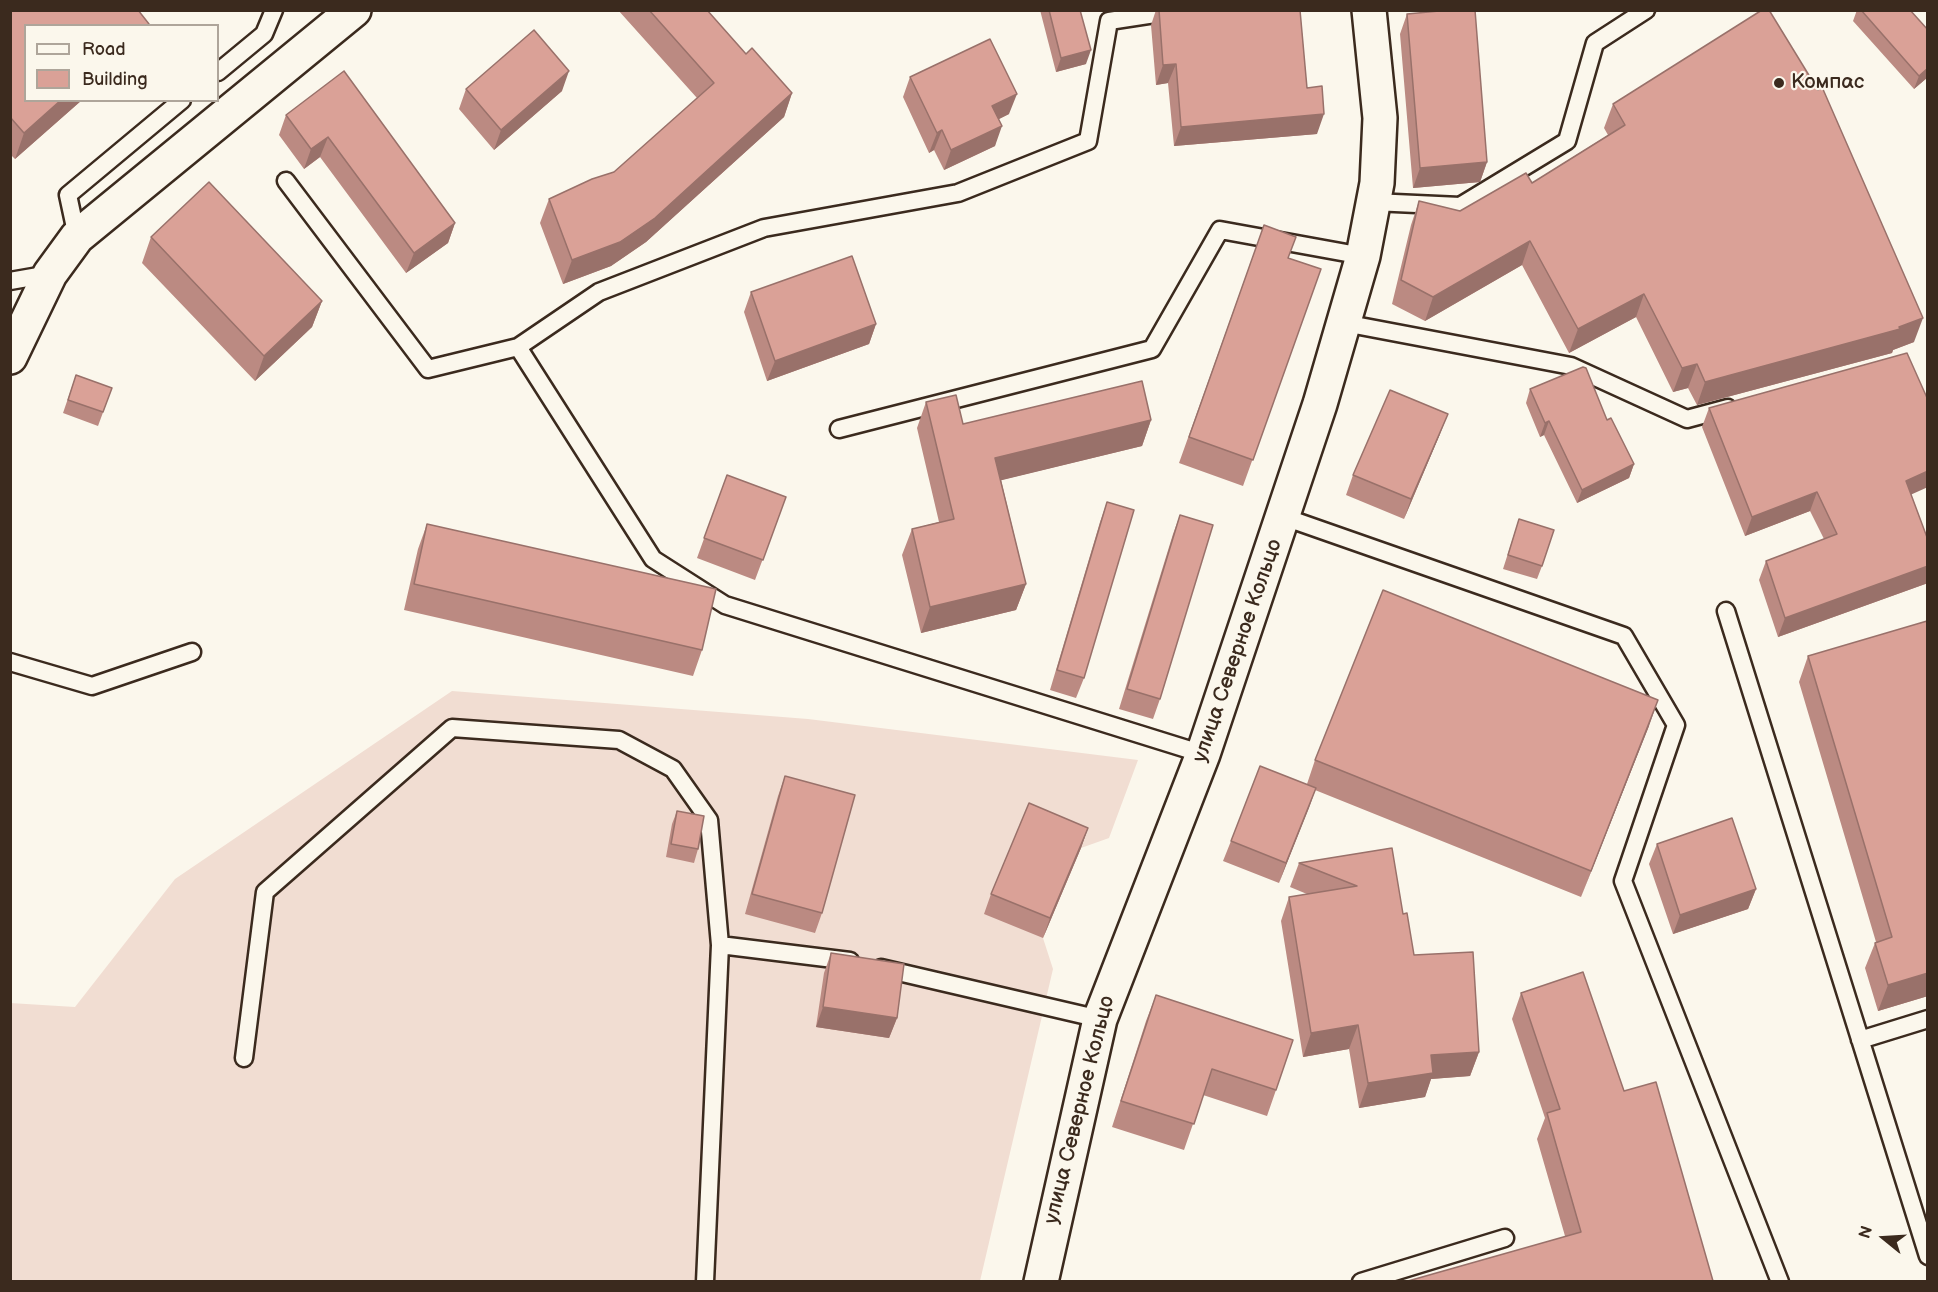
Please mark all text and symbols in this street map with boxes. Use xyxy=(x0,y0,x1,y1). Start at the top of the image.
legend xyxy=(24,24,219,102)
text: Road xyxy=(82,39,126,60)
text: Building xyxy=(82,69,148,90)
place label: Компас xyxy=(1791,70,1864,96)
marker: Компас xyxy=(1772,76,1786,90)
street label: улица Северное Кольцо xyxy=(1188,536,1288,766)
street label: улица Северное Кольцо xyxy=(1039,993,1121,1227)
north arrow xyxy=(1854,1208,1914,1268)
text: N xyxy=(1856,1224,1877,1241)

